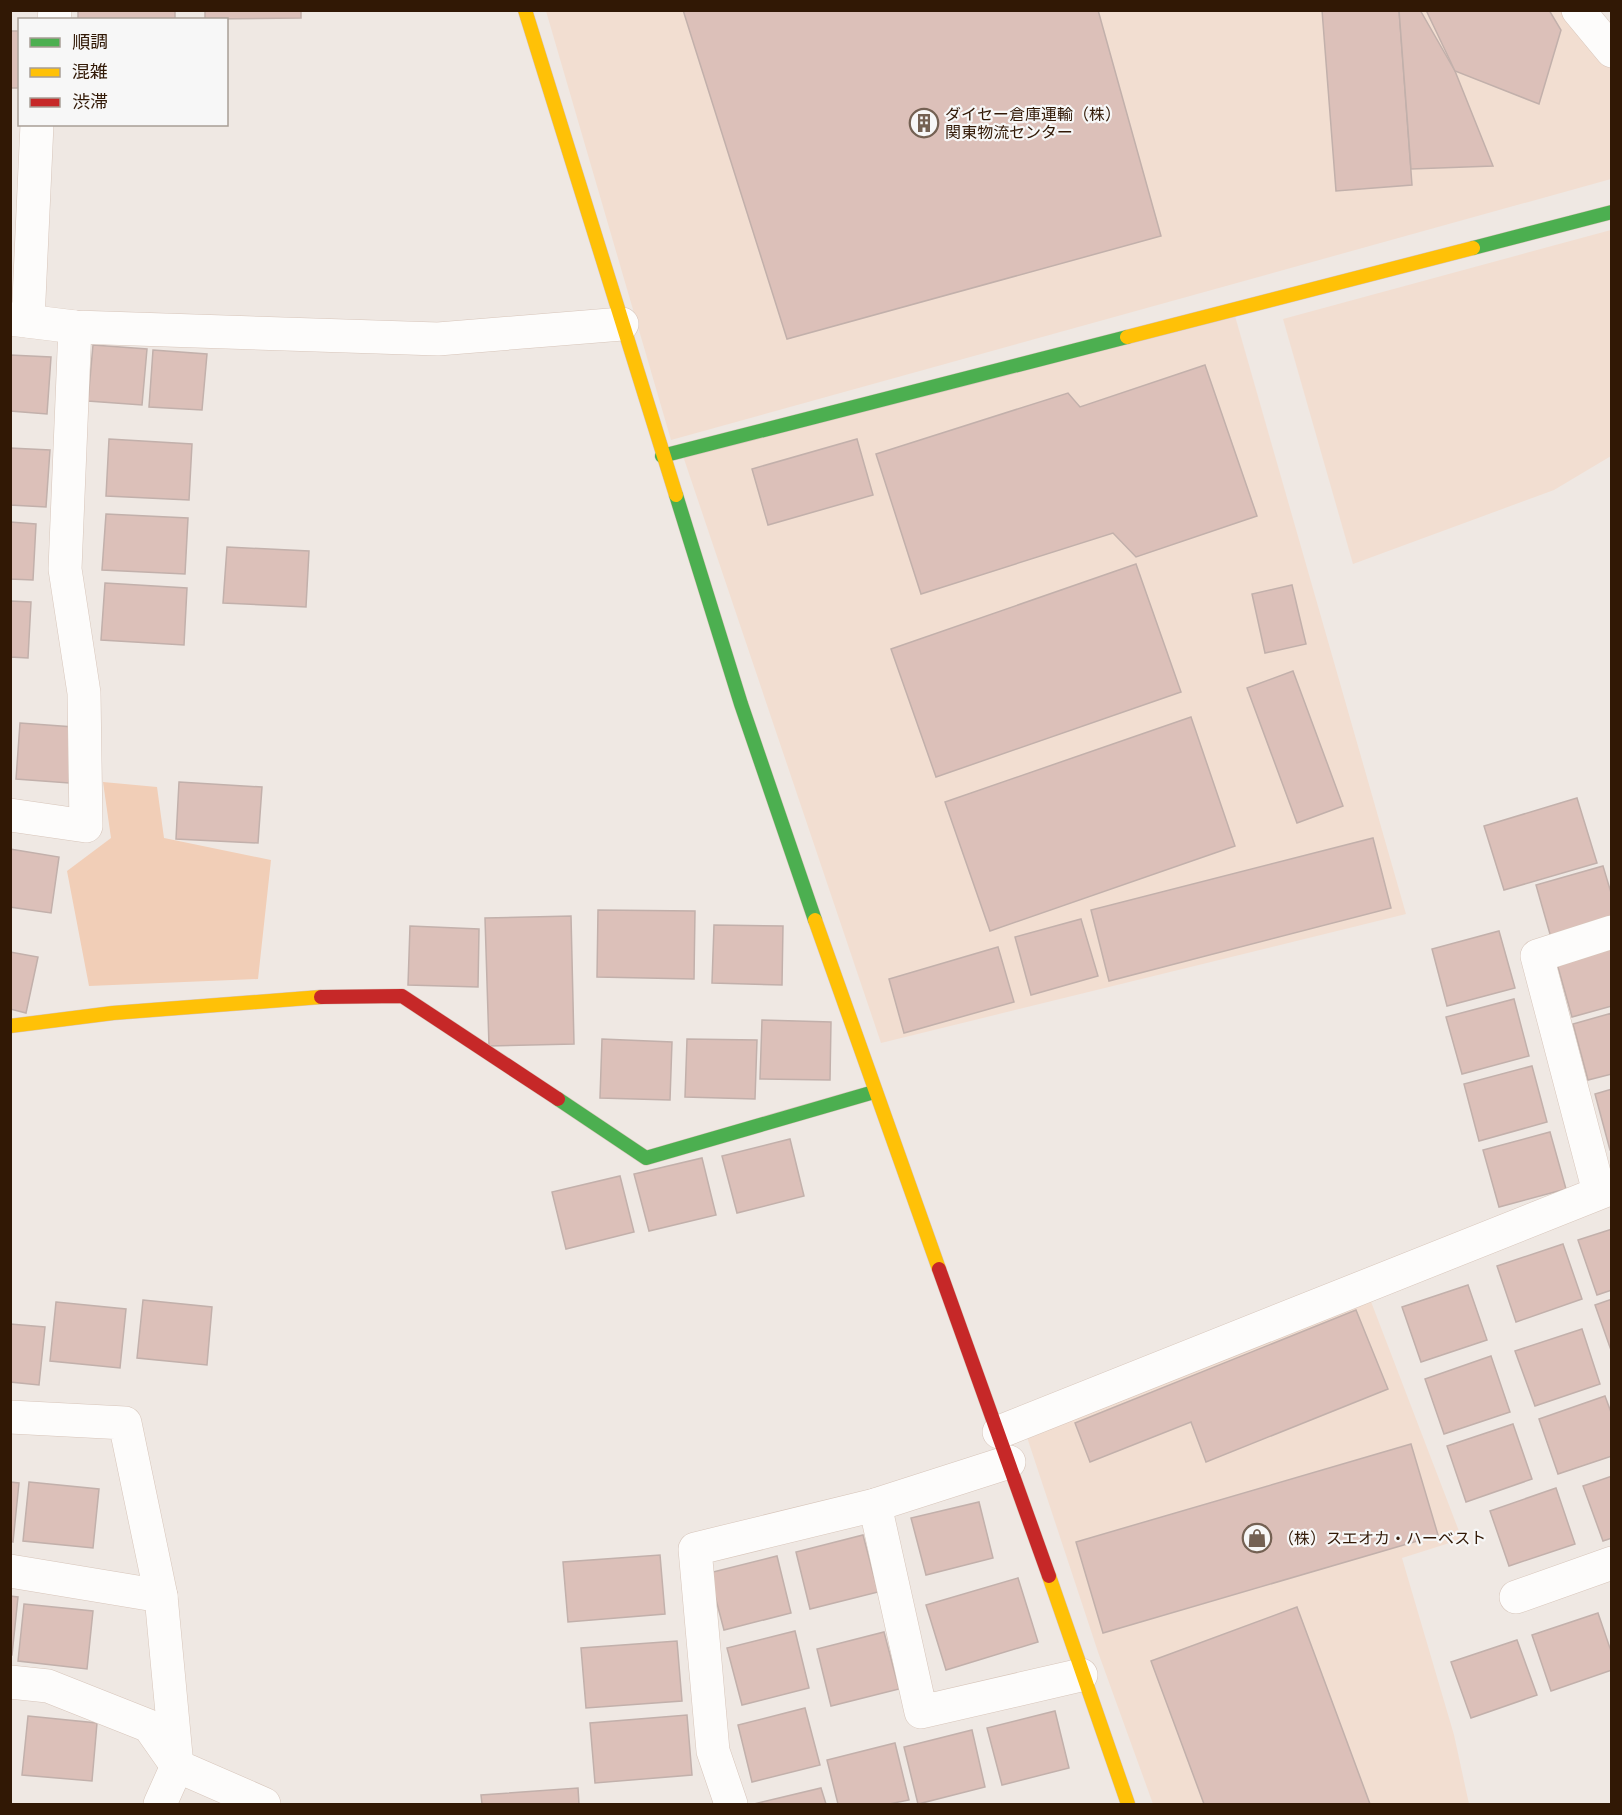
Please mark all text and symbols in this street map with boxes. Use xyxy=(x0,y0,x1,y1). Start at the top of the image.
legend xyxy=(18,18,228,126)
text: 順調 xyxy=(72,32,108,53)
text: 混雑 xyxy=(72,62,108,83)
text: 渋滞 xyxy=(72,92,108,113)
place label: ダイセー倉庫運輸（株） 関東物流センター xyxy=(945,106,1121,143)
building icon: ダイセー倉庫運輸（株） 関東物流センター xyxy=(908,107,940,139)
shop icon: （株）スエオカ・ハーベスト xyxy=(1241,1522,1273,1554)
place label: （株）スエオカ・ハーベスト xyxy=(1278,1530,1486,1549)

